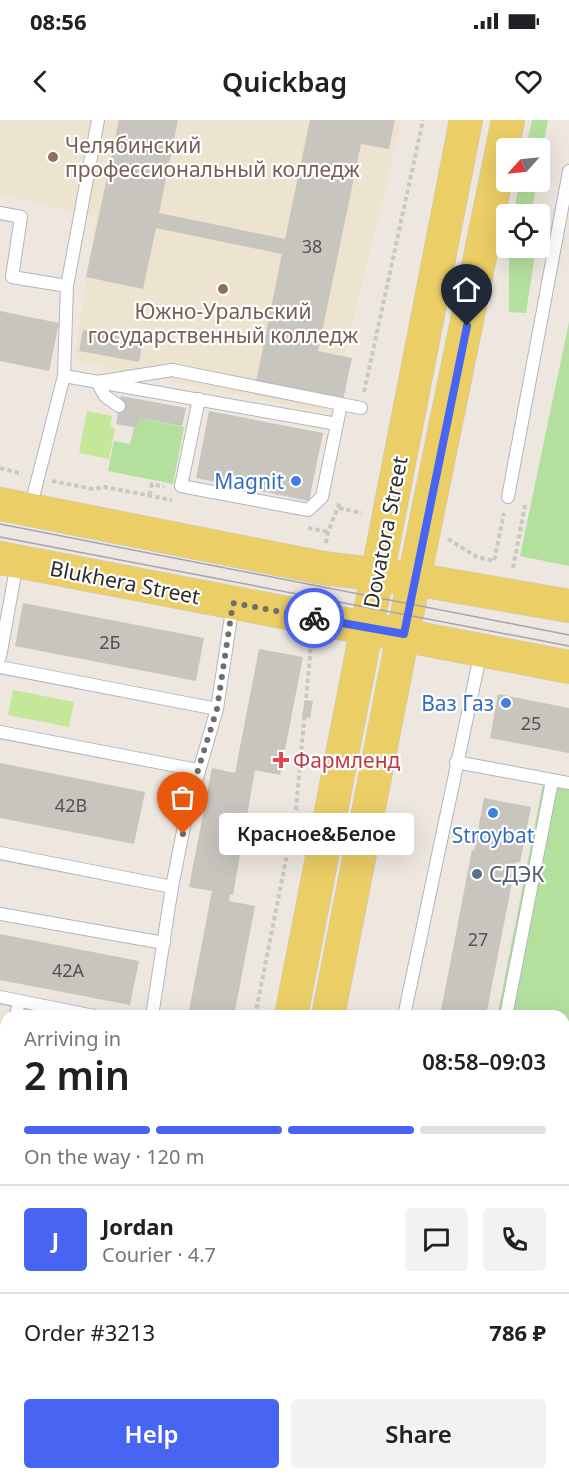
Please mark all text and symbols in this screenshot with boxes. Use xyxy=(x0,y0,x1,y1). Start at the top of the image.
text: 08:56 xyxy=(30,6,87,36)
text: Quickbag xyxy=(222,63,347,100)
icon: back xyxy=(24,65,57,98)
icon: heart xyxy=(512,65,545,98)
place label: Челябинский профессиональный колледж xyxy=(65,131,360,183)
north arrow xyxy=(496,138,550,192)
map controls xyxy=(496,138,550,258)
marker: Челябинский профессиональный колледж xyxy=(46,150,60,164)
button: locate xyxy=(496,204,550,258)
house number: 38 xyxy=(302,234,322,258)
pin xyxy=(441,264,492,326)
icon: home xyxy=(450,273,483,306)
marker: Южно-Уральский государственный колледж xyxy=(216,282,230,296)
place label: Южно-Уральский государственный колледж xyxy=(88,297,358,349)
street label: Dovatora Street xyxy=(357,453,414,610)
place label: Magnit xyxy=(214,467,284,495)
marker: Magnit xyxy=(289,474,303,488)
street label: Blukhera Street xyxy=(48,554,203,610)
courier xyxy=(284,588,344,648)
icon: bike xyxy=(298,602,331,635)
house number: 2Б xyxy=(99,630,121,654)
place label: Ваз Газ xyxy=(421,689,494,717)
marker: Ваз Газ xyxy=(499,696,513,710)
house number: 25 xyxy=(521,711,541,735)
place label: Фармленд xyxy=(293,746,401,774)
marker: Фармленд xyxy=(274,753,288,767)
pin xyxy=(157,772,208,834)
icon: bag xyxy=(166,781,199,814)
house number: 42В xyxy=(55,793,87,817)
marker: Stroybat xyxy=(486,806,500,820)
callout: Красное&Белое xyxy=(219,813,414,855)
text: Красное&Белое xyxy=(237,820,396,847)
place label: Stroybat xyxy=(452,821,535,849)
place label: СДЭК xyxy=(489,860,544,888)
marker: СДЭК xyxy=(470,867,484,881)
house number: 27 xyxy=(468,927,488,951)
house number: 42А xyxy=(52,958,85,982)
text: Arriving in xyxy=(24,1025,121,1052)
text: 08:58–09:03 xyxy=(422,1046,546,1076)
text: 2 min xyxy=(24,1048,130,1101)
text: On the way · 120 m xyxy=(24,1143,204,1170)
button: chat xyxy=(405,1208,468,1271)
button: phone xyxy=(483,1208,546,1271)
text: Jordan xyxy=(102,1211,174,1241)
text: J xyxy=(52,1224,59,1254)
text: Courier · 4.7 xyxy=(102,1241,216,1268)
text: Order #3213 xyxy=(24,1317,155,1347)
text: 786 ₽ xyxy=(489,1317,546,1347)
button: Help xyxy=(24,1399,279,1468)
button: Share xyxy=(291,1399,546,1468)

